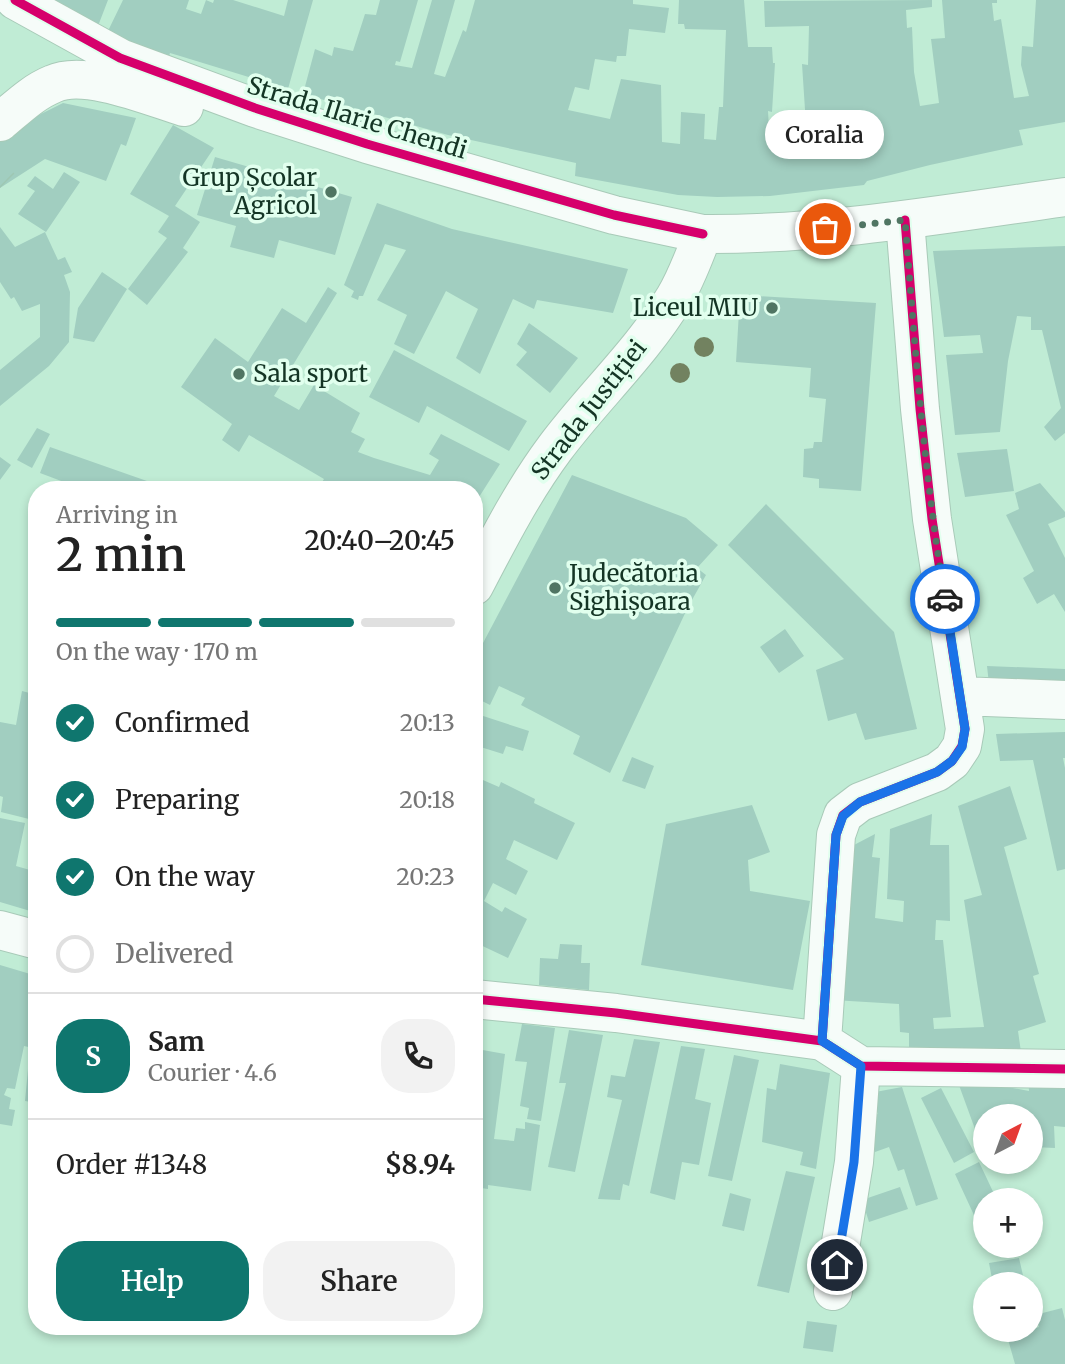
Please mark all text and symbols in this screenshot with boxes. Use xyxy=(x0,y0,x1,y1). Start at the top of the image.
street label: Strada Ilarie Chendi xyxy=(243,69,471,166)
callout: Coralia xyxy=(766,110,884,159)
text: Coralia xyxy=(785,120,864,149)
place label: Grup Școlar Agricol xyxy=(183,162,317,221)
marker: Grup Școlar Agricol xyxy=(323,184,339,200)
pin xyxy=(795,199,855,259)
icon: bag xyxy=(806,210,844,248)
place label: Liceul MIU xyxy=(633,292,758,323)
marker: Liceul MIU xyxy=(764,300,780,316)
street label: Strada Justiției xyxy=(524,333,653,486)
place label: Sala sport xyxy=(253,358,368,389)
marker: Sala sport xyxy=(231,366,247,382)
text: Arriving in xyxy=(56,500,178,529)
text: 20:40–20:45 xyxy=(304,524,455,557)
text: 2 min xyxy=(56,526,186,584)
place label: Judecătoria Sighișoara xyxy=(568,558,699,617)
courier xyxy=(910,564,980,634)
marker: Judecătoria Sighișoara xyxy=(547,580,563,596)
icon: car xyxy=(926,580,964,618)
text: On the way · 170 m xyxy=(56,637,258,666)
icon: check xyxy=(56,704,94,742)
text: Confirmed xyxy=(115,706,250,739)
text: 20:13 xyxy=(400,708,455,737)
icon: check xyxy=(56,781,94,819)
text: Preparing xyxy=(115,783,239,816)
text: 20:18 xyxy=(399,785,455,814)
icon: check xyxy=(56,858,94,896)
text: On the way xyxy=(115,860,255,893)
text: 20:23 xyxy=(396,862,455,891)
text: Delivered xyxy=(115,937,234,970)
button: phone xyxy=(381,1019,455,1093)
text: Sam xyxy=(148,1025,205,1058)
text: S xyxy=(85,1040,101,1073)
text: Courier · 4.6 xyxy=(148,1058,277,1087)
north arrow xyxy=(973,1104,1043,1174)
map controls xyxy=(973,1104,1043,1342)
text: Order #1348 xyxy=(56,1148,207,1181)
text: $8.94 xyxy=(385,1148,455,1181)
button: + xyxy=(973,1188,1043,1258)
pin xyxy=(807,1235,867,1295)
button: Help xyxy=(56,1241,249,1321)
button: Share xyxy=(263,1241,455,1321)
icon: home xyxy=(818,1246,856,1284)
button: − xyxy=(973,1272,1043,1342)

